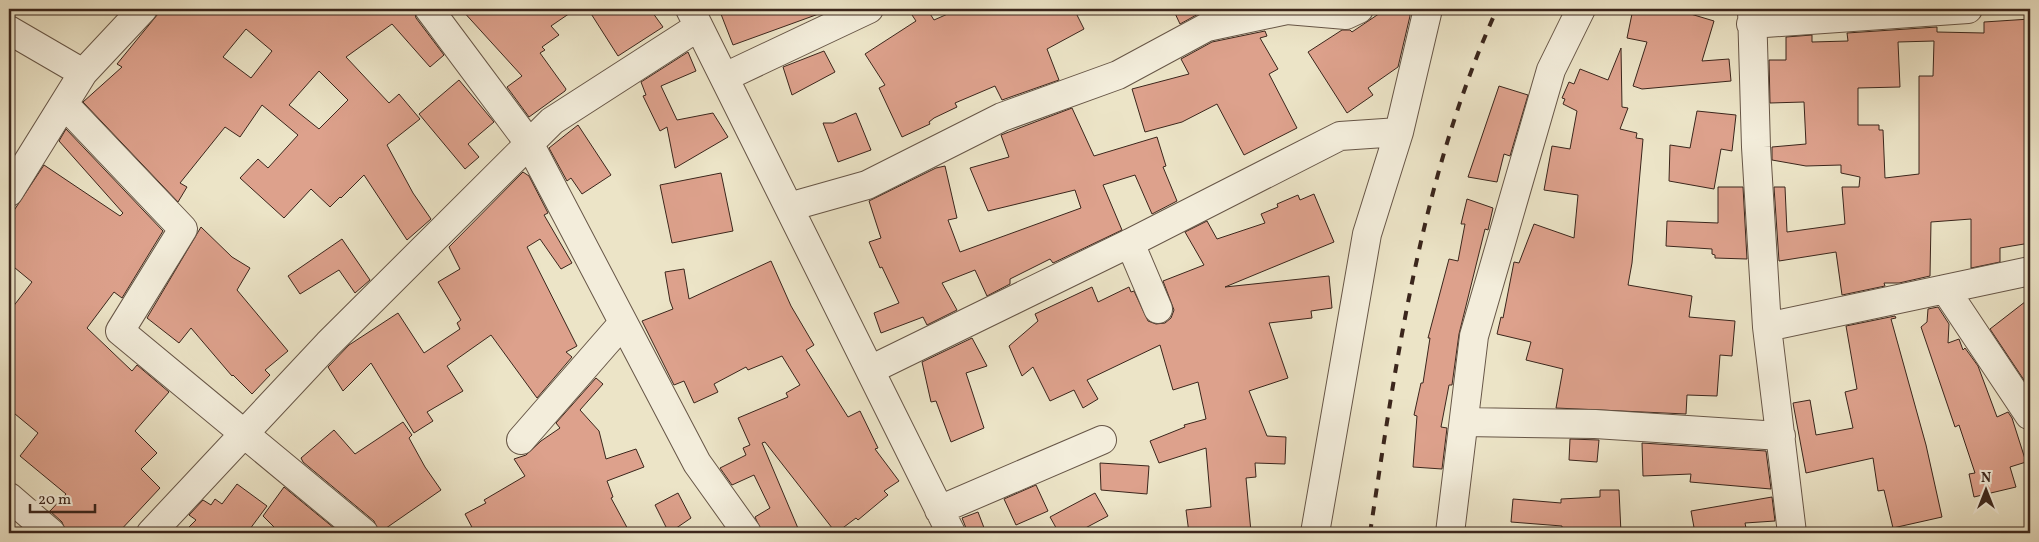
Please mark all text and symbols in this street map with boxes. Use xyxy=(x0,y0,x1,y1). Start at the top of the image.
north arrow xyxy=(1962,464,2012,514)
text: N xyxy=(1981,469,1991,488)
scale bar xyxy=(30,482,95,514)
text: 20 m xyxy=(38,490,71,511)

